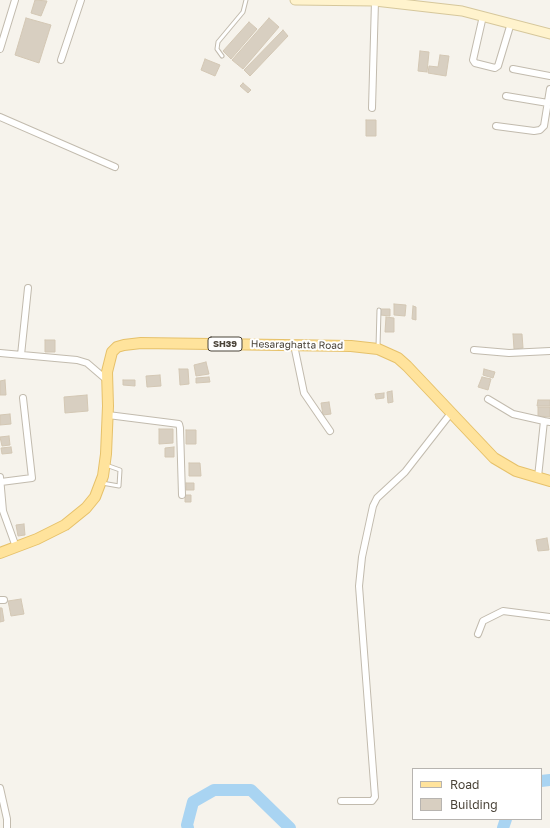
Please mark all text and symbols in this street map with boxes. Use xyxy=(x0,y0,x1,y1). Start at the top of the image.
road number: SH39 xyxy=(208,337,242,351)
street label: Hesaraghatta Road xyxy=(251,338,343,352)
legend xyxy=(412,768,542,820)
text: Road xyxy=(450,777,479,792)
text: Building xyxy=(450,797,498,812)

